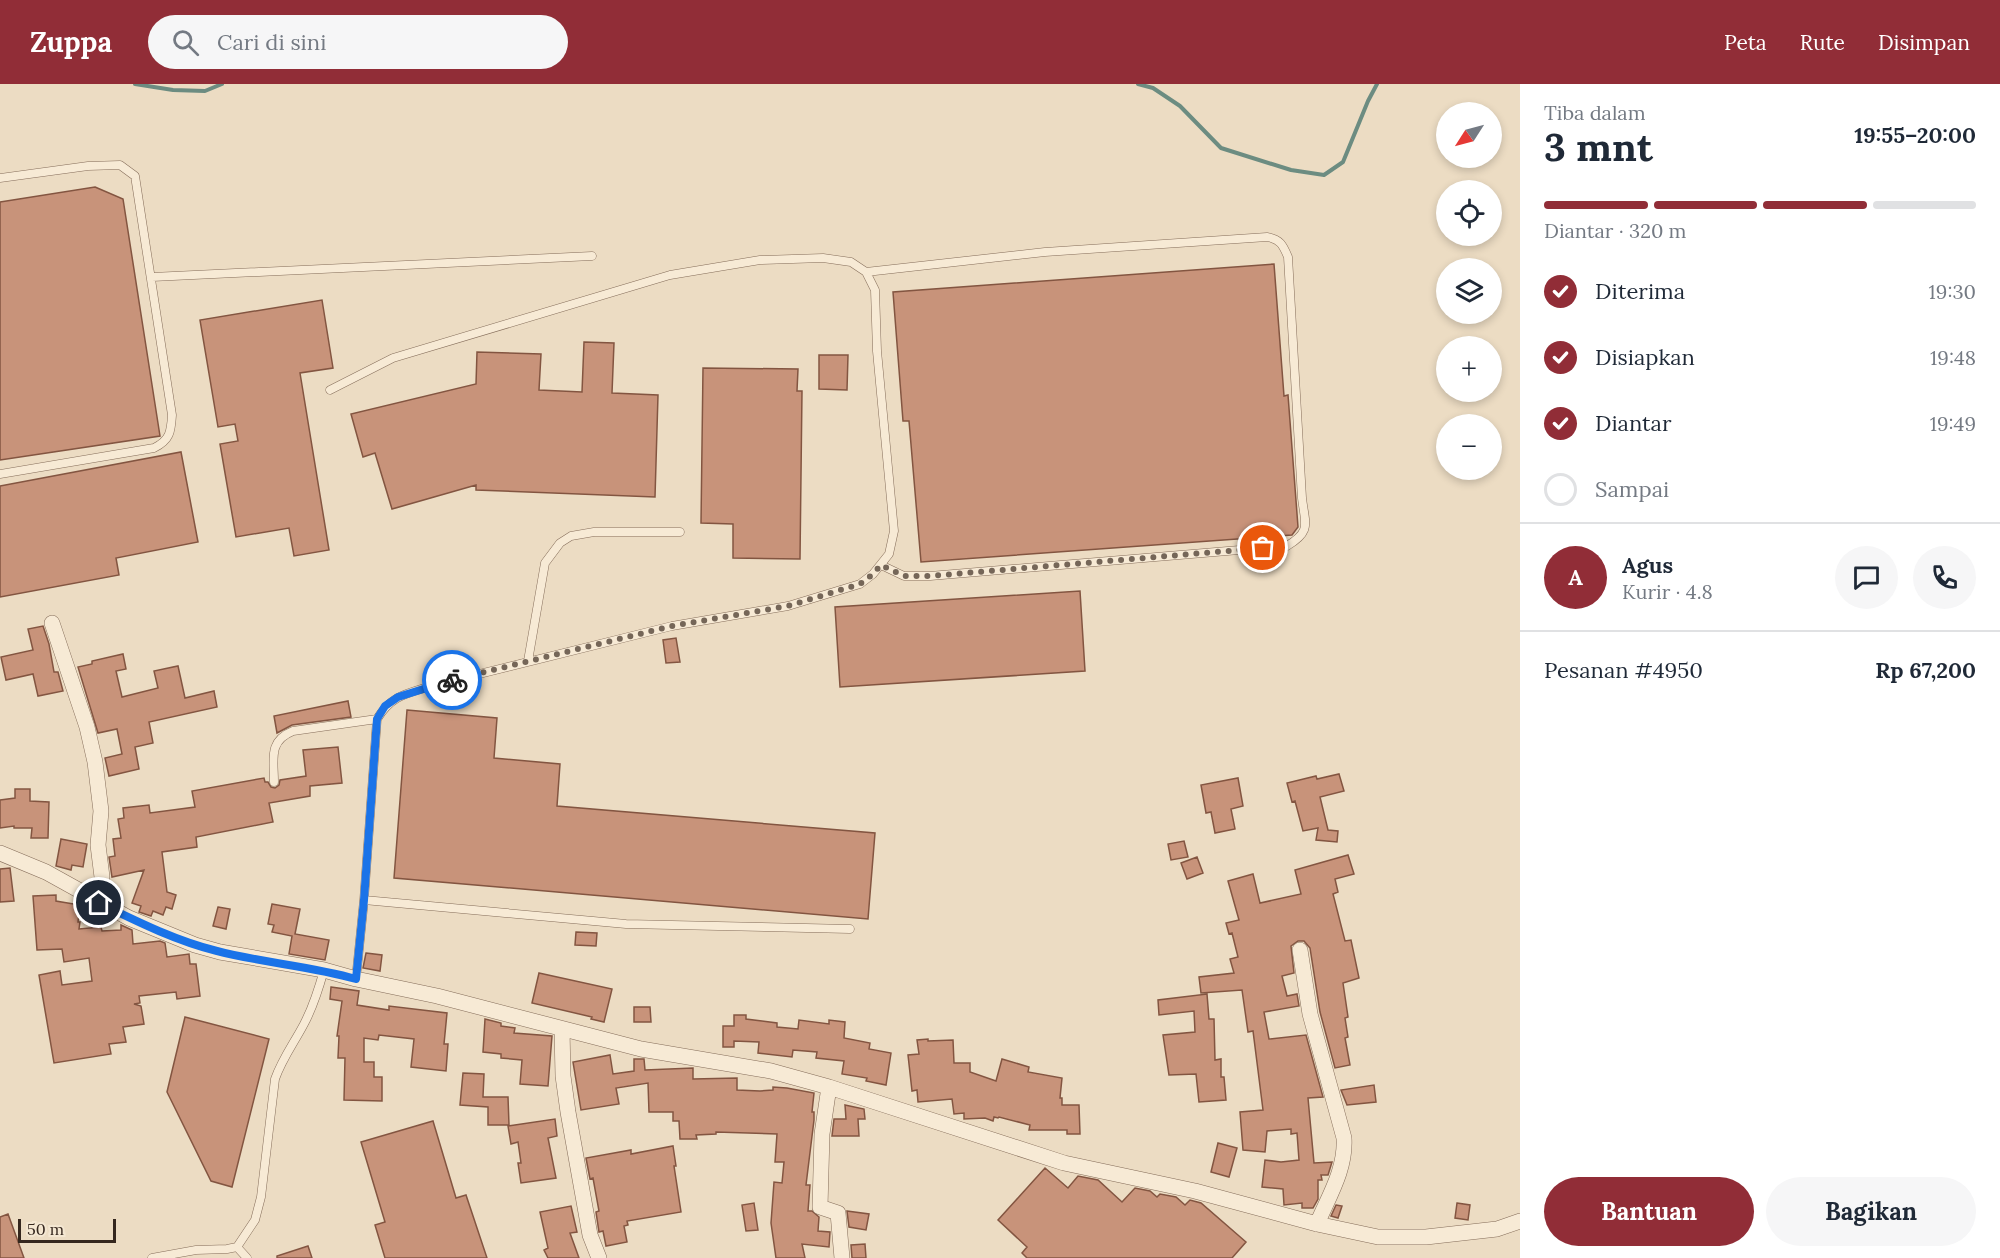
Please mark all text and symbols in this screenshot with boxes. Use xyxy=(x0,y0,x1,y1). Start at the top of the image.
search box xyxy=(148,15,568,69)
text: Zuppa xyxy=(30,24,112,60)
icon: search xyxy=(169,26,202,59)
text: Cari di sini xyxy=(217,28,326,56)
text: Peta xyxy=(1724,29,1767,56)
text: Rute xyxy=(1800,29,1845,56)
text: Disimpan xyxy=(1878,29,1970,56)
text: Tiba dalam xyxy=(1544,100,1646,125)
north arrow xyxy=(1436,102,1502,168)
map controls xyxy=(1436,102,1502,480)
text: 19:55–20:00 xyxy=(1854,121,1976,149)
text: 3 mnt xyxy=(1544,122,1653,172)
button: locate xyxy=(1436,180,1502,246)
text: Diantar · 320 m xyxy=(1544,218,1686,243)
button: layers xyxy=(1436,258,1502,324)
icon: check xyxy=(1544,275,1577,308)
text: Diterima xyxy=(1595,277,1685,305)
text: 19:30 xyxy=(1929,279,1976,304)
button: + xyxy=(1436,336,1502,402)
icon: check xyxy=(1544,341,1577,374)
text: Disiapkan xyxy=(1595,343,1695,371)
text: 19:48 xyxy=(1930,345,1976,370)
icon: check xyxy=(1544,407,1577,440)
text: Diantar xyxy=(1595,409,1671,437)
text: 19:49 xyxy=(1930,411,1976,436)
button: − xyxy=(1436,414,1502,480)
text: Sampai xyxy=(1595,475,1669,503)
pin xyxy=(1237,522,1288,573)
icon: bag xyxy=(1246,531,1279,564)
button: chat xyxy=(1835,546,1898,609)
button: phone xyxy=(1913,546,1976,609)
text: Agus xyxy=(1622,551,1673,579)
text: A xyxy=(1568,563,1583,591)
text: Kurir · 4.8 xyxy=(1622,579,1713,604)
courier xyxy=(422,650,482,710)
text: Pesanan #4950 xyxy=(1544,656,1703,684)
text: Rp 67,200 xyxy=(1875,656,1976,684)
icon: bike xyxy=(436,664,469,697)
pin xyxy=(73,877,124,928)
icon: home xyxy=(82,886,115,919)
button: Bantuan xyxy=(1544,1177,1754,1246)
button: Bagikan xyxy=(1766,1177,1976,1246)
scale bar xyxy=(18,1216,116,1244)
text: 50 m xyxy=(27,1219,64,1239)

